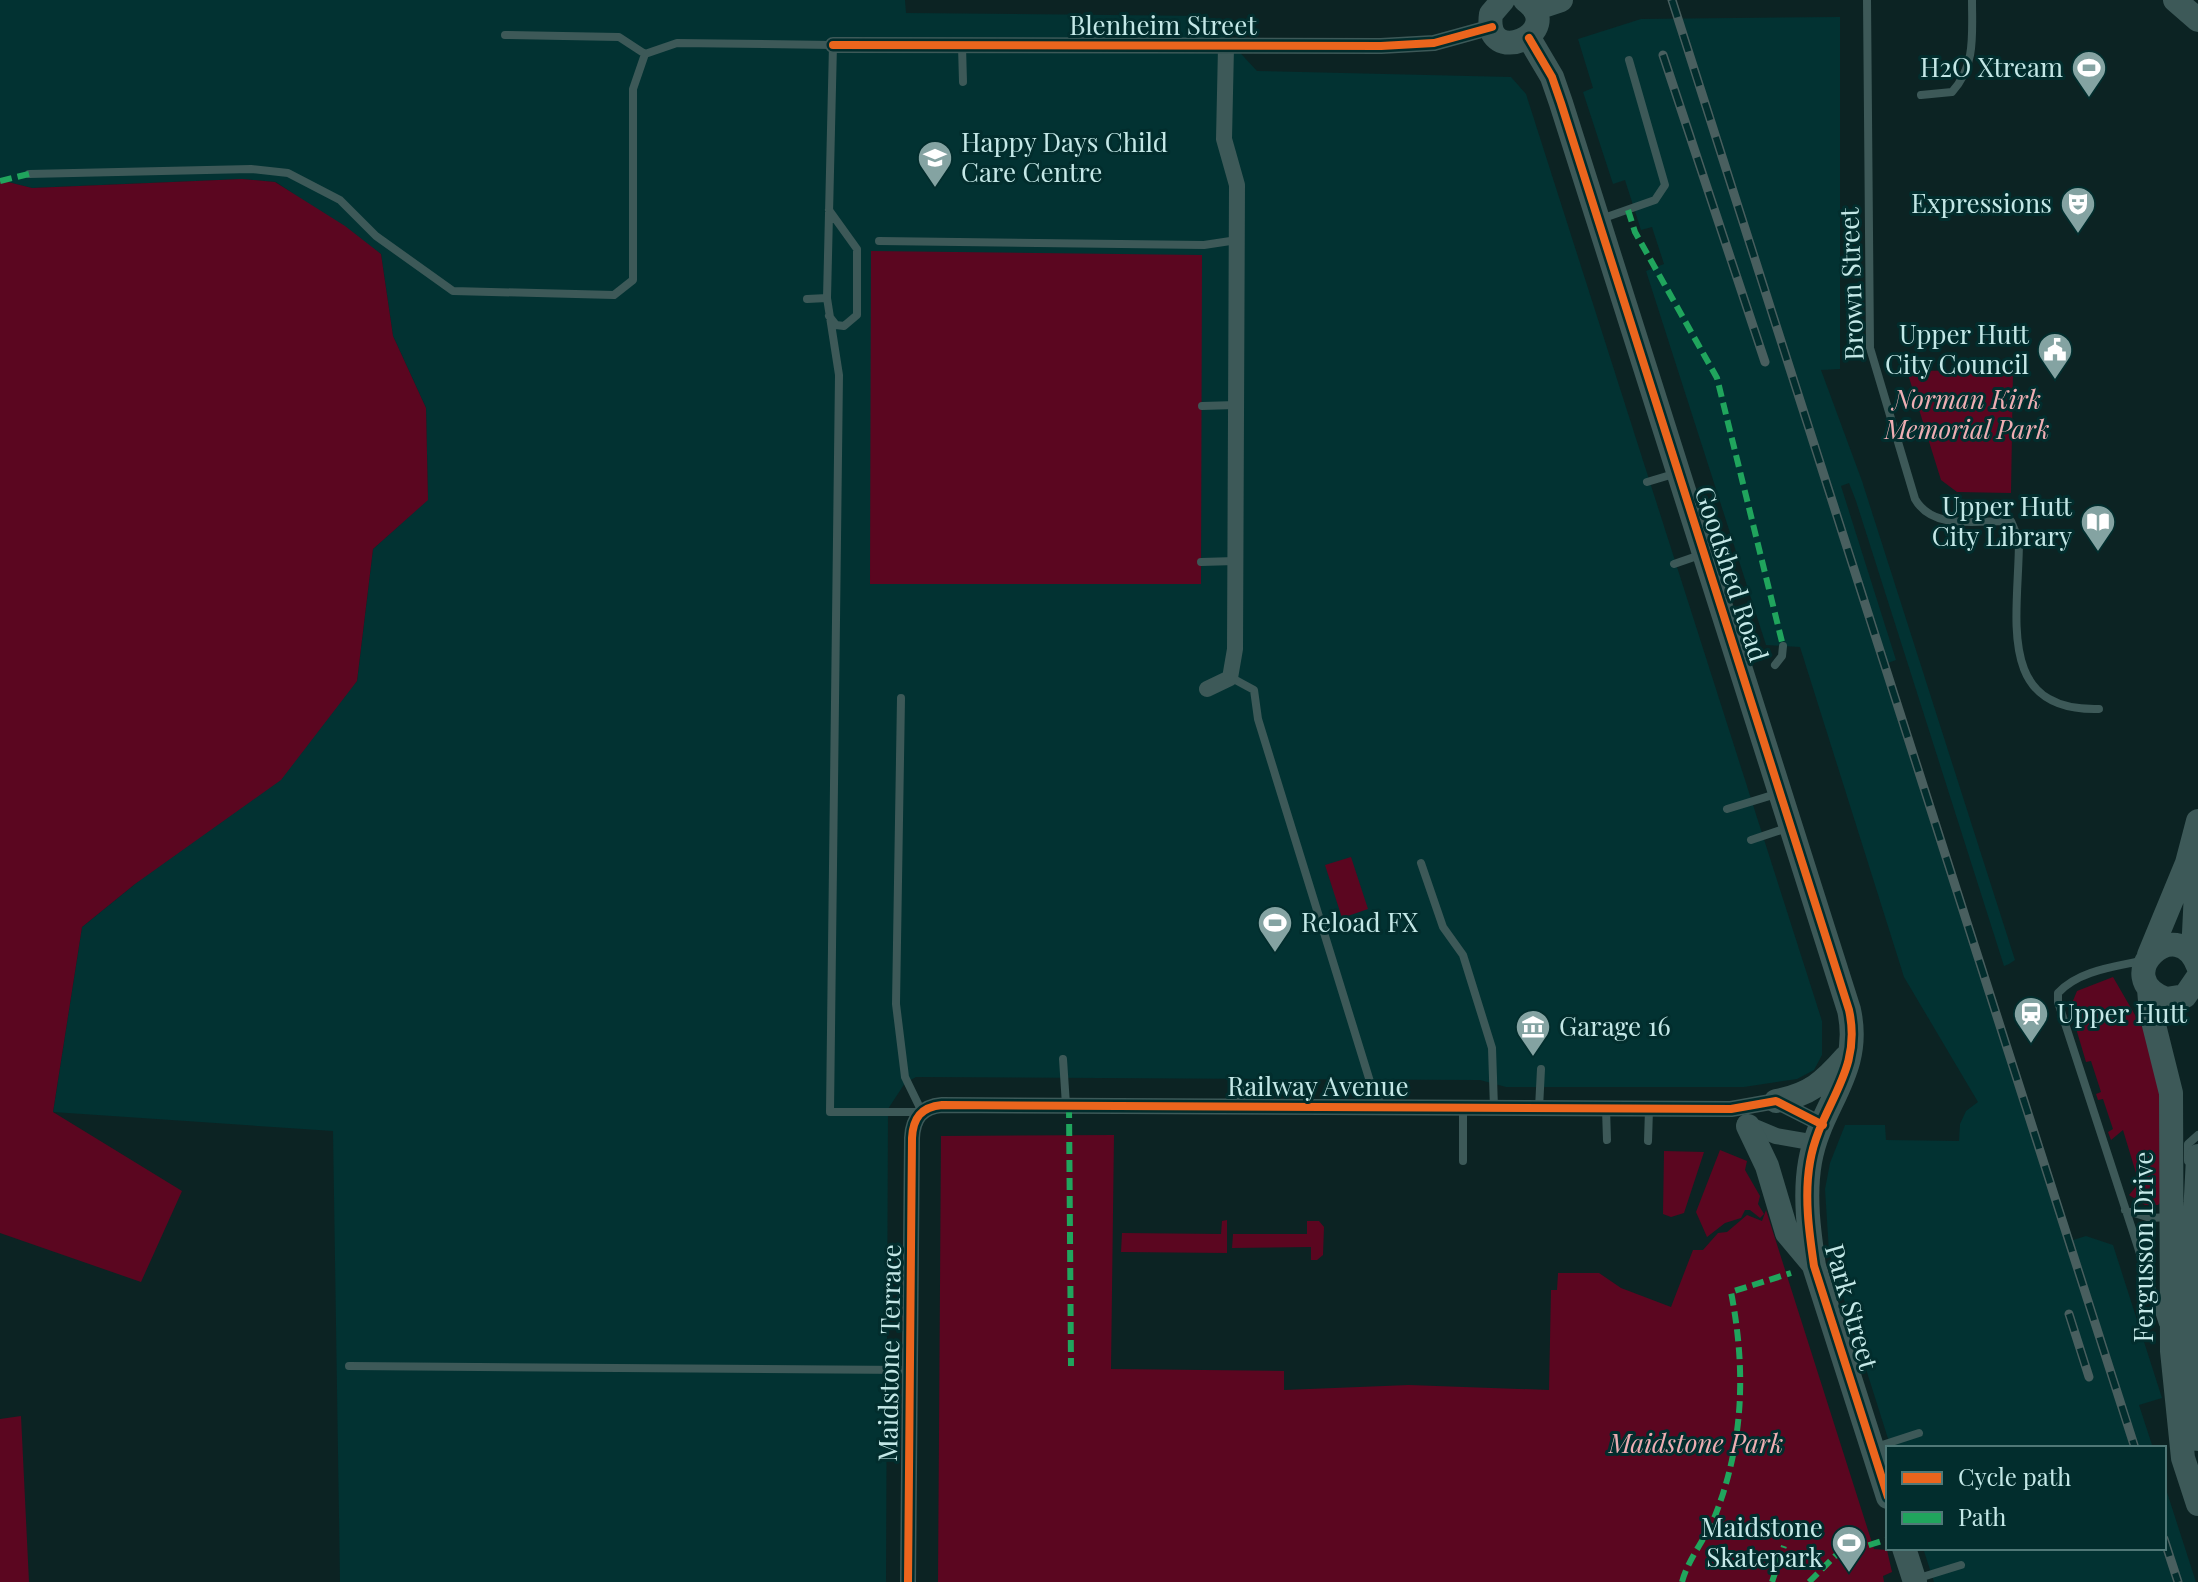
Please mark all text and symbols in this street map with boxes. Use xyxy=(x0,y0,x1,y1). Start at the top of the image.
street label: Blenheim Street xyxy=(1069,7,1257,42)
place label: H2O Xtream xyxy=(1920,49,2063,84)
sports icon: H2O Xtream xyxy=(2070,49,2108,99)
place label: Happy Days Child Care Centre xyxy=(961,124,1168,189)
school or university icon: Happy Days Child Care Centre xyxy=(916,139,954,189)
place label: Expressions xyxy=(1911,185,2052,220)
theatre icon: Expressions xyxy=(2059,185,2097,235)
street label: Brown Street xyxy=(1830,206,1871,361)
place label: Upper Hutt City Council xyxy=(1885,316,2030,381)
public building icon: Upper Hutt City Council xyxy=(2036,331,2074,381)
park label: Norman Kirk Memorial Park xyxy=(1883,381,2050,446)
street label: Goodshed Road xyxy=(1688,481,1777,666)
place label: Upper Hutt City Library xyxy=(1932,488,2073,553)
library icon: Upper Hutt City Library xyxy=(2079,503,2117,553)
sports icon: Reload FX xyxy=(1256,904,1294,954)
place label: Reload FX xyxy=(1301,904,1419,939)
station icon: Upper Hutt xyxy=(2012,995,2050,1045)
place label: Upper Hutt xyxy=(2057,995,2188,1030)
museum icon: Garage 16 xyxy=(1514,1008,1552,1058)
place label: Garage 16 xyxy=(1559,1008,1671,1043)
street label: Railway Avenue xyxy=(1227,1068,1409,1103)
street label: Fergusson Drive xyxy=(2125,1152,2160,1342)
street label: Park Street xyxy=(1818,1240,1887,1374)
street label: Maidstone Terrace xyxy=(869,1244,908,1462)
park label: Maidstone Park xyxy=(1608,1425,1783,1460)
legend xyxy=(1886,1446,2166,1550)
text: Cycle path xyxy=(1958,1460,2071,1492)
text: Path xyxy=(1958,1500,2006,1532)
place label: Maidstone Skatepark xyxy=(1701,1509,1824,1574)
sports icon: Maidstone Skatepark xyxy=(1830,1524,1868,1574)

